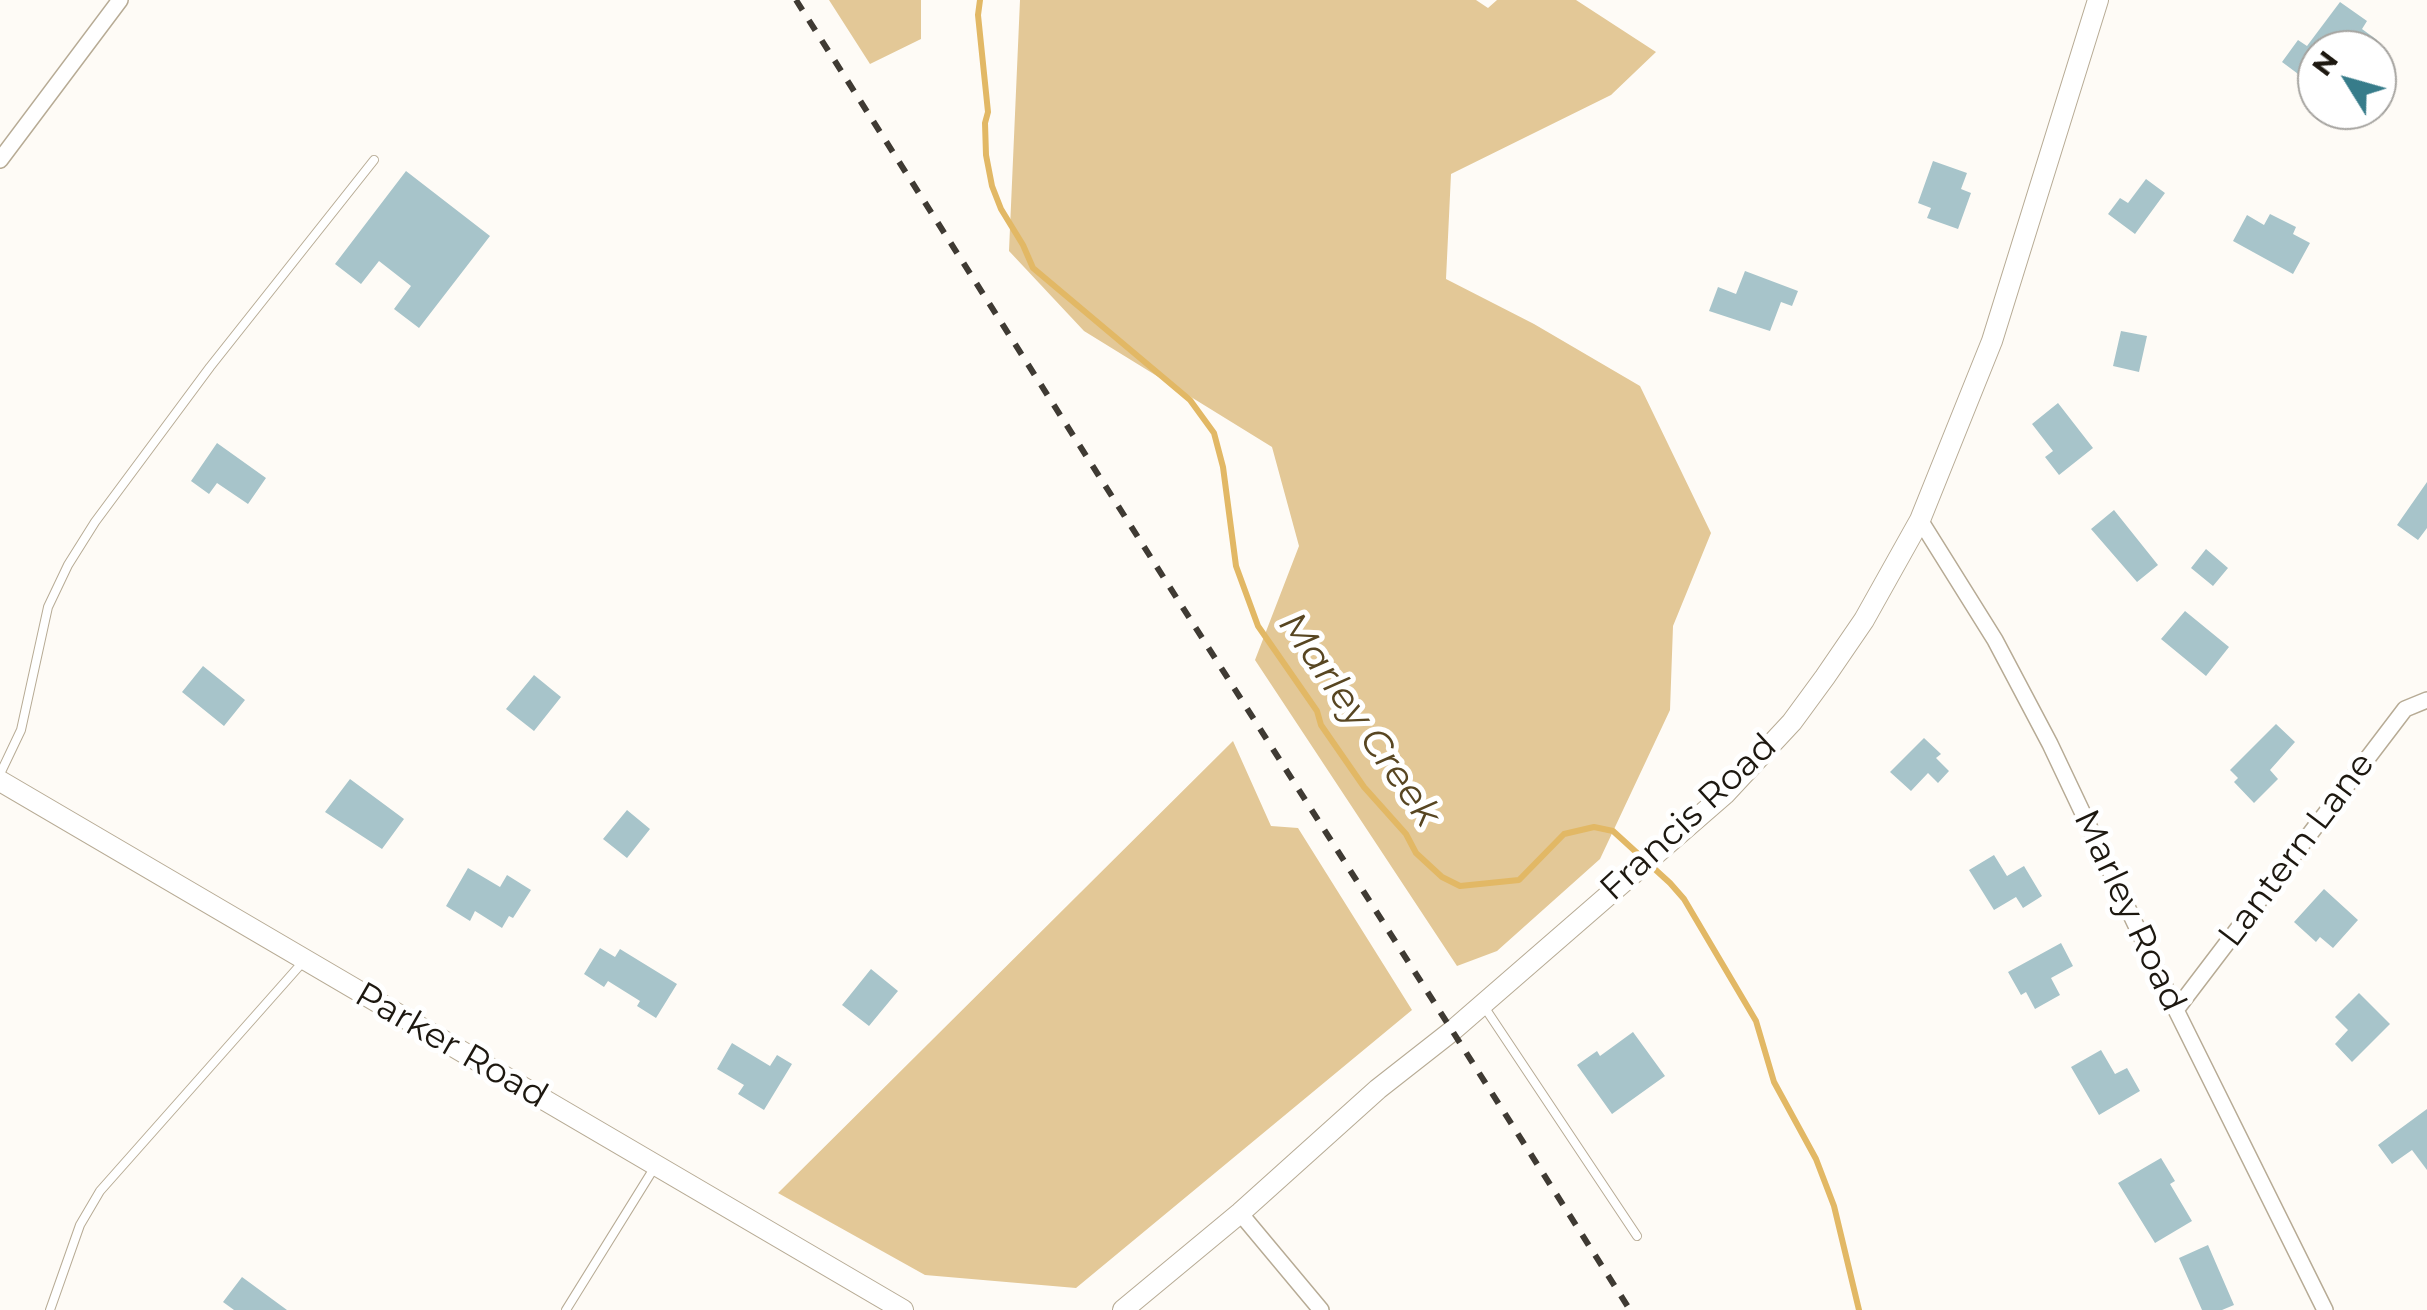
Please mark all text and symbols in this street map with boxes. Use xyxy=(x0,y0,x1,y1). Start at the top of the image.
north arrow xyxy=(2297,30,2397,130)
text: N xyxy=(2304,44,2345,82)
water label: Marley Creek xyxy=(1268,604,1450,836)
street label: Francis Road xyxy=(1592,726,1786,910)
street label: Lantern Lane xyxy=(2210,745,2384,955)
street label: Marley Road xyxy=(2064,803,2194,1019)
street label: Parker Road xyxy=(347,974,555,1118)

